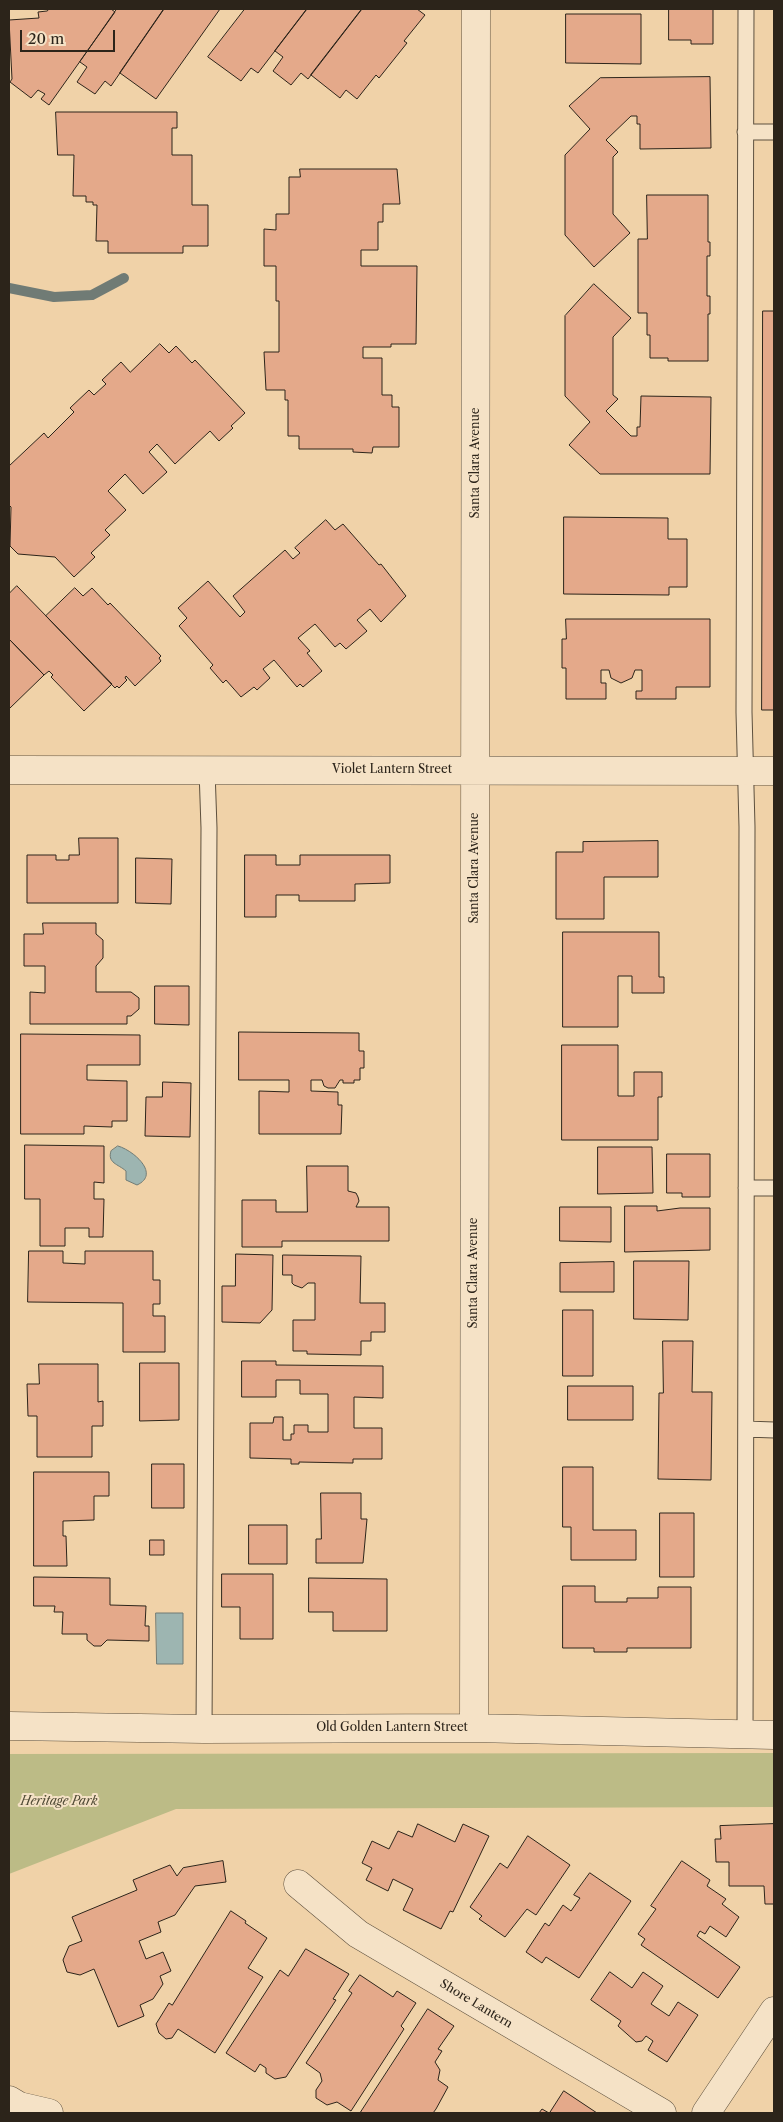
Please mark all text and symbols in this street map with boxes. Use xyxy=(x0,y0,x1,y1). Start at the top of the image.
scale bar xyxy=(22,20,118,52)
text: 20 m xyxy=(28,29,64,48)
street label: Santa Clara Avenue xyxy=(469,407,483,519)
street label: Violet Lantern Street xyxy=(332,763,452,777)
street label: Santa Clara Avenue xyxy=(468,812,482,924)
street label: Santa Clara Avenue xyxy=(467,1217,481,1329)
street label: Old Golden Lantern Street xyxy=(316,1721,468,1735)
park label: Heritage Park xyxy=(21,1795,97,1809)
street label: Shore Lantern xyxy=(437,1977,515,2031)

